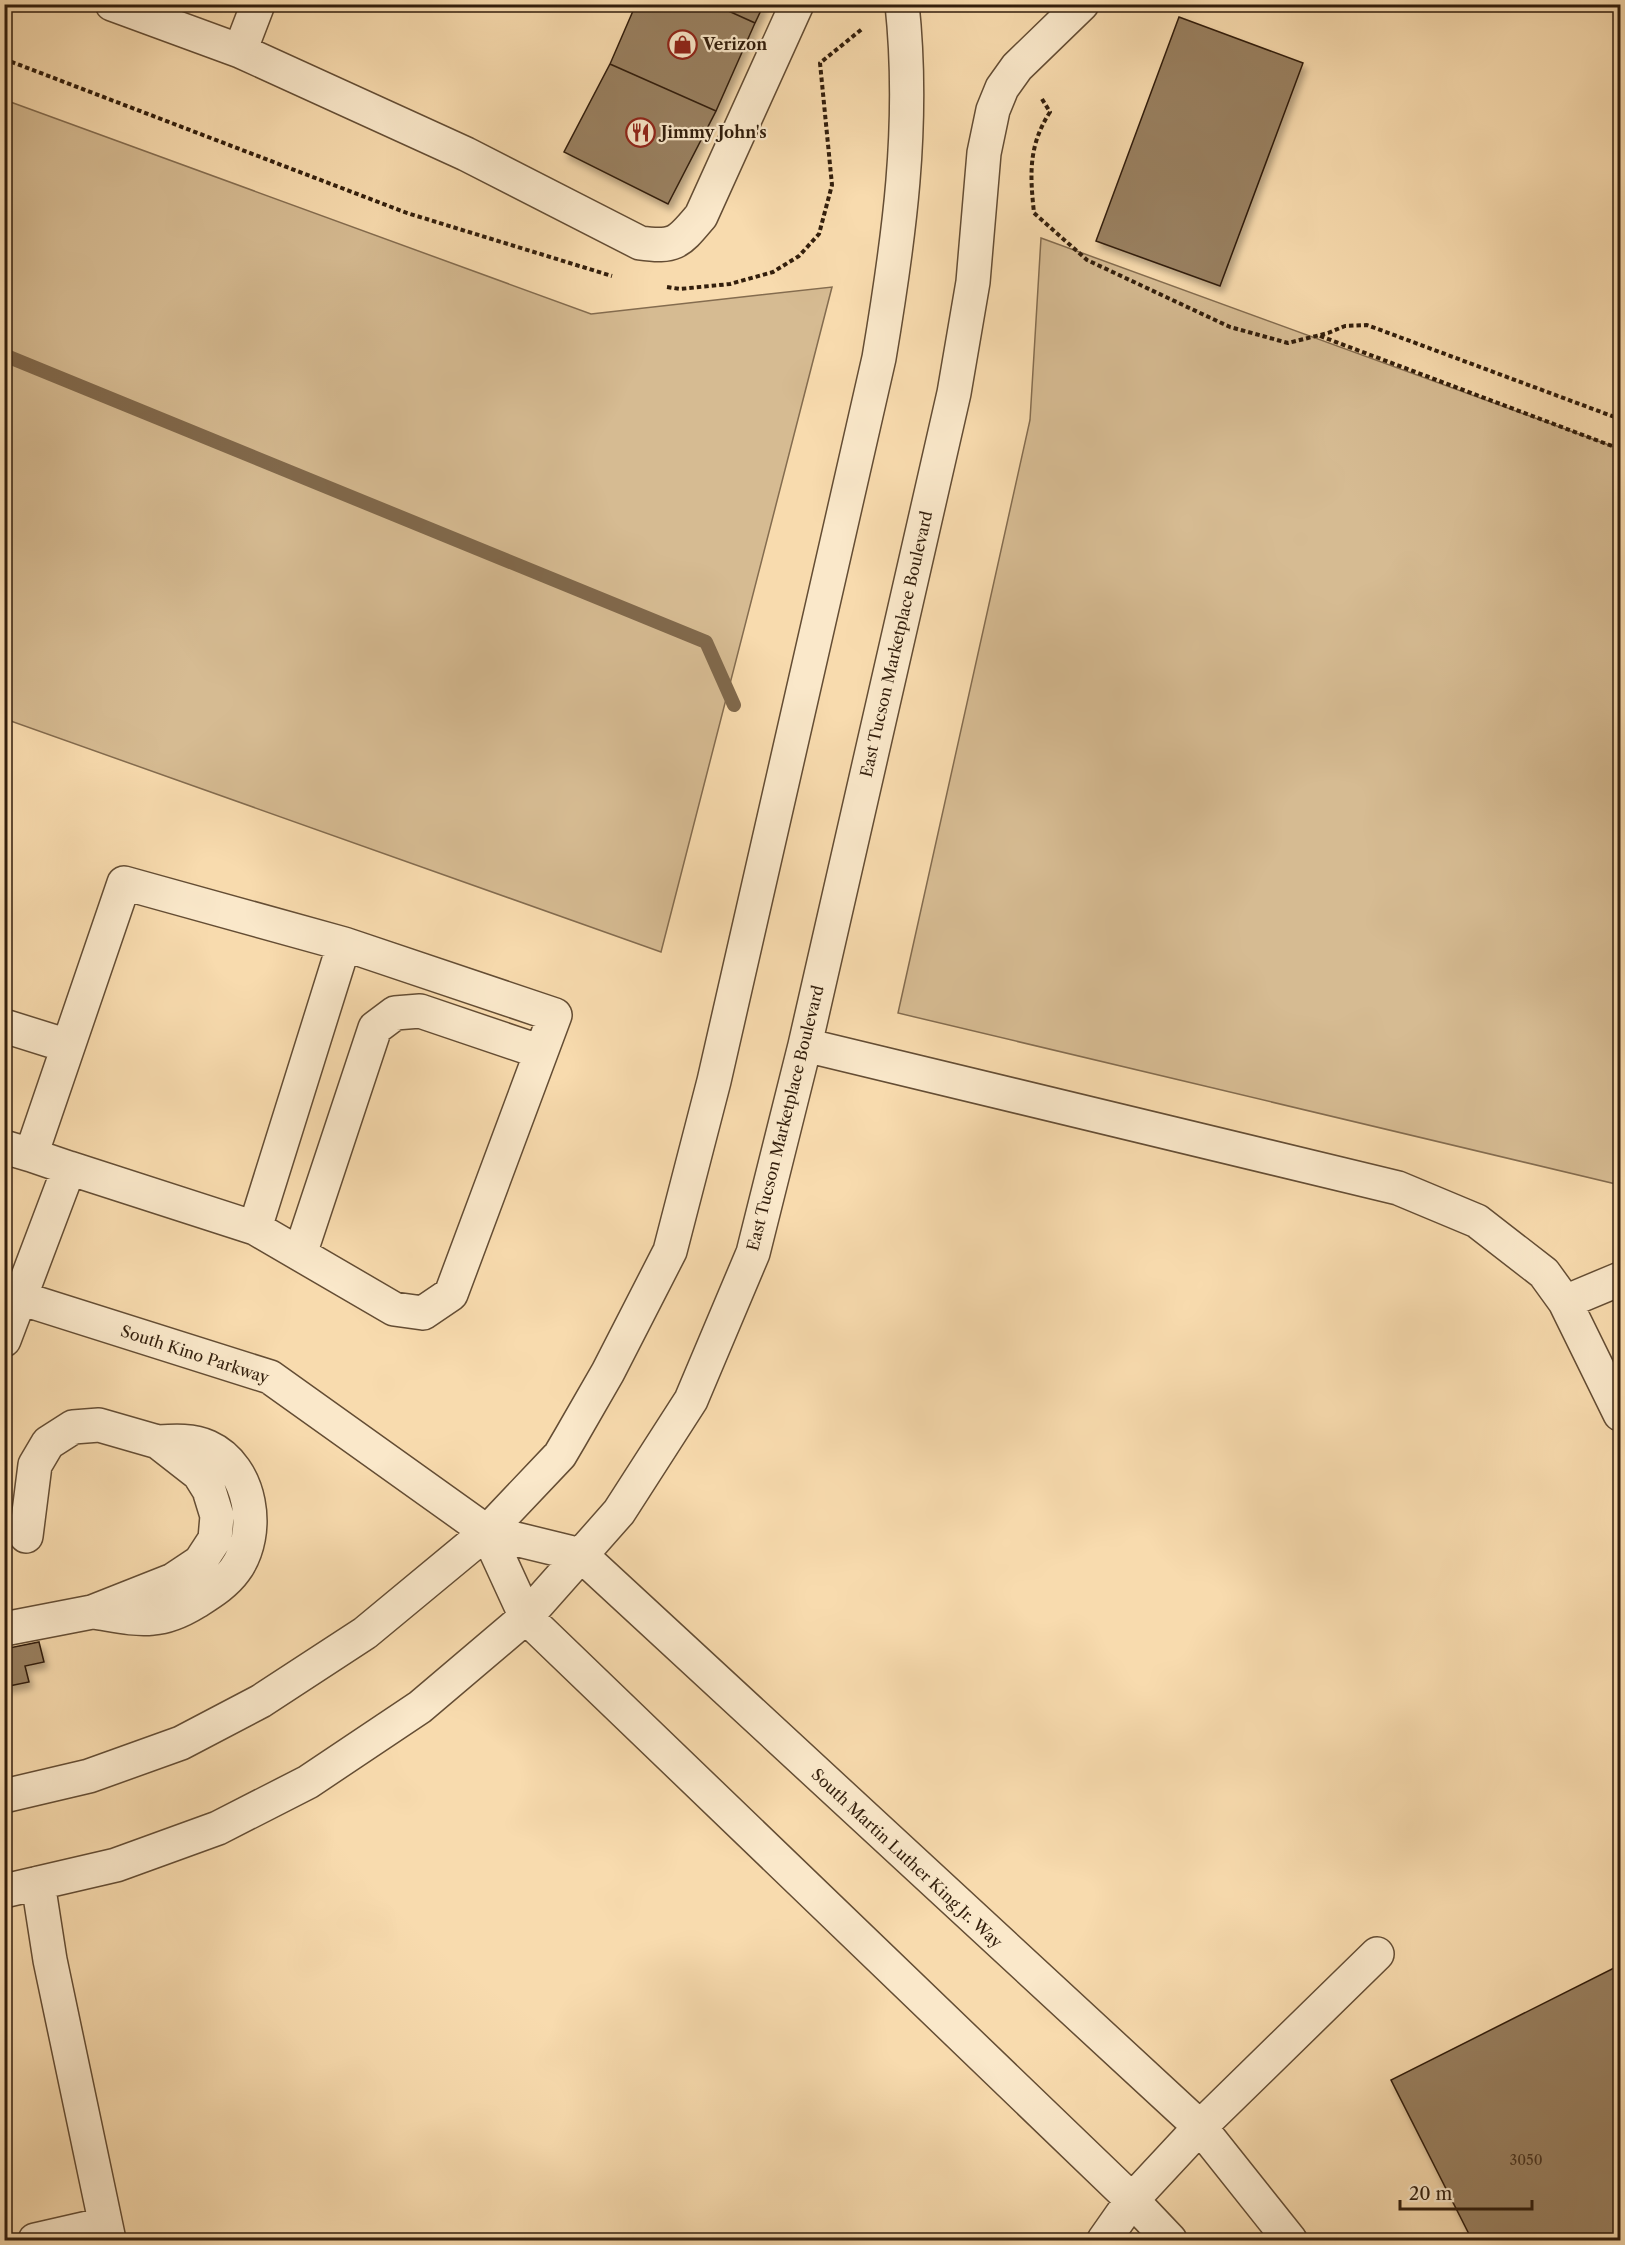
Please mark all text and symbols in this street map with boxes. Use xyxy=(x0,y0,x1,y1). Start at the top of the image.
shop icon: Verizon xyxy=(666,28,698,60)
place label: Verizon xyxy=(702,34,767,54)
restaurant icon: Jimmy John's xyxy=(624,116,656,148)
place label: Jimmy John's xyxy=(658,122,767,142)
street label: East Tucson Marketplace Boulevard xyxy=(856,509,936,779)
street label: East Tucson Marketplace Boulevard xyxy=(742,983,828,1253)
street label: South Kino Parkway xyxy=(118,1321,273,1388)
street label: South Martin Luther King Jr. Way xyxy=(807,1764,1007,1953)
house number: 3050 xyxy=(1509,2151,1543,2169)
scale bar xyxy=(1400,2173,1532,2211)
text: 20 m xyxy=(1409,2183,1453,2205)

